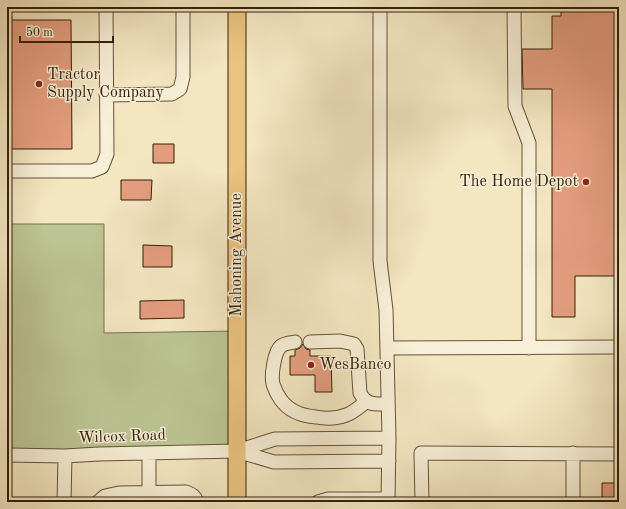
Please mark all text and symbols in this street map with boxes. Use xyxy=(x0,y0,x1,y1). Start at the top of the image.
scale bar xyxy=(20,18,113,44)
text: 50 m xyxy=(26,26,53,39)
place label: Tractor Supply Company xyxy=(47,67,165,101)
marker: Tractor Supply Company xyxy=(34,79,44,89)
place label: The Home Depot xyxy=(459,174,578,190)
marker: The Home Depot xyxy=(581,177,591,187)
street label: Mahoning Avenue xyxy=(229,193,245,317)
place label: WesBanco xyxy=(319,357,391,373)
marker: WesBanco xyxy=(306,360,316,370)
street label: Wilcox Road xyxy=(78,427,166,447)

